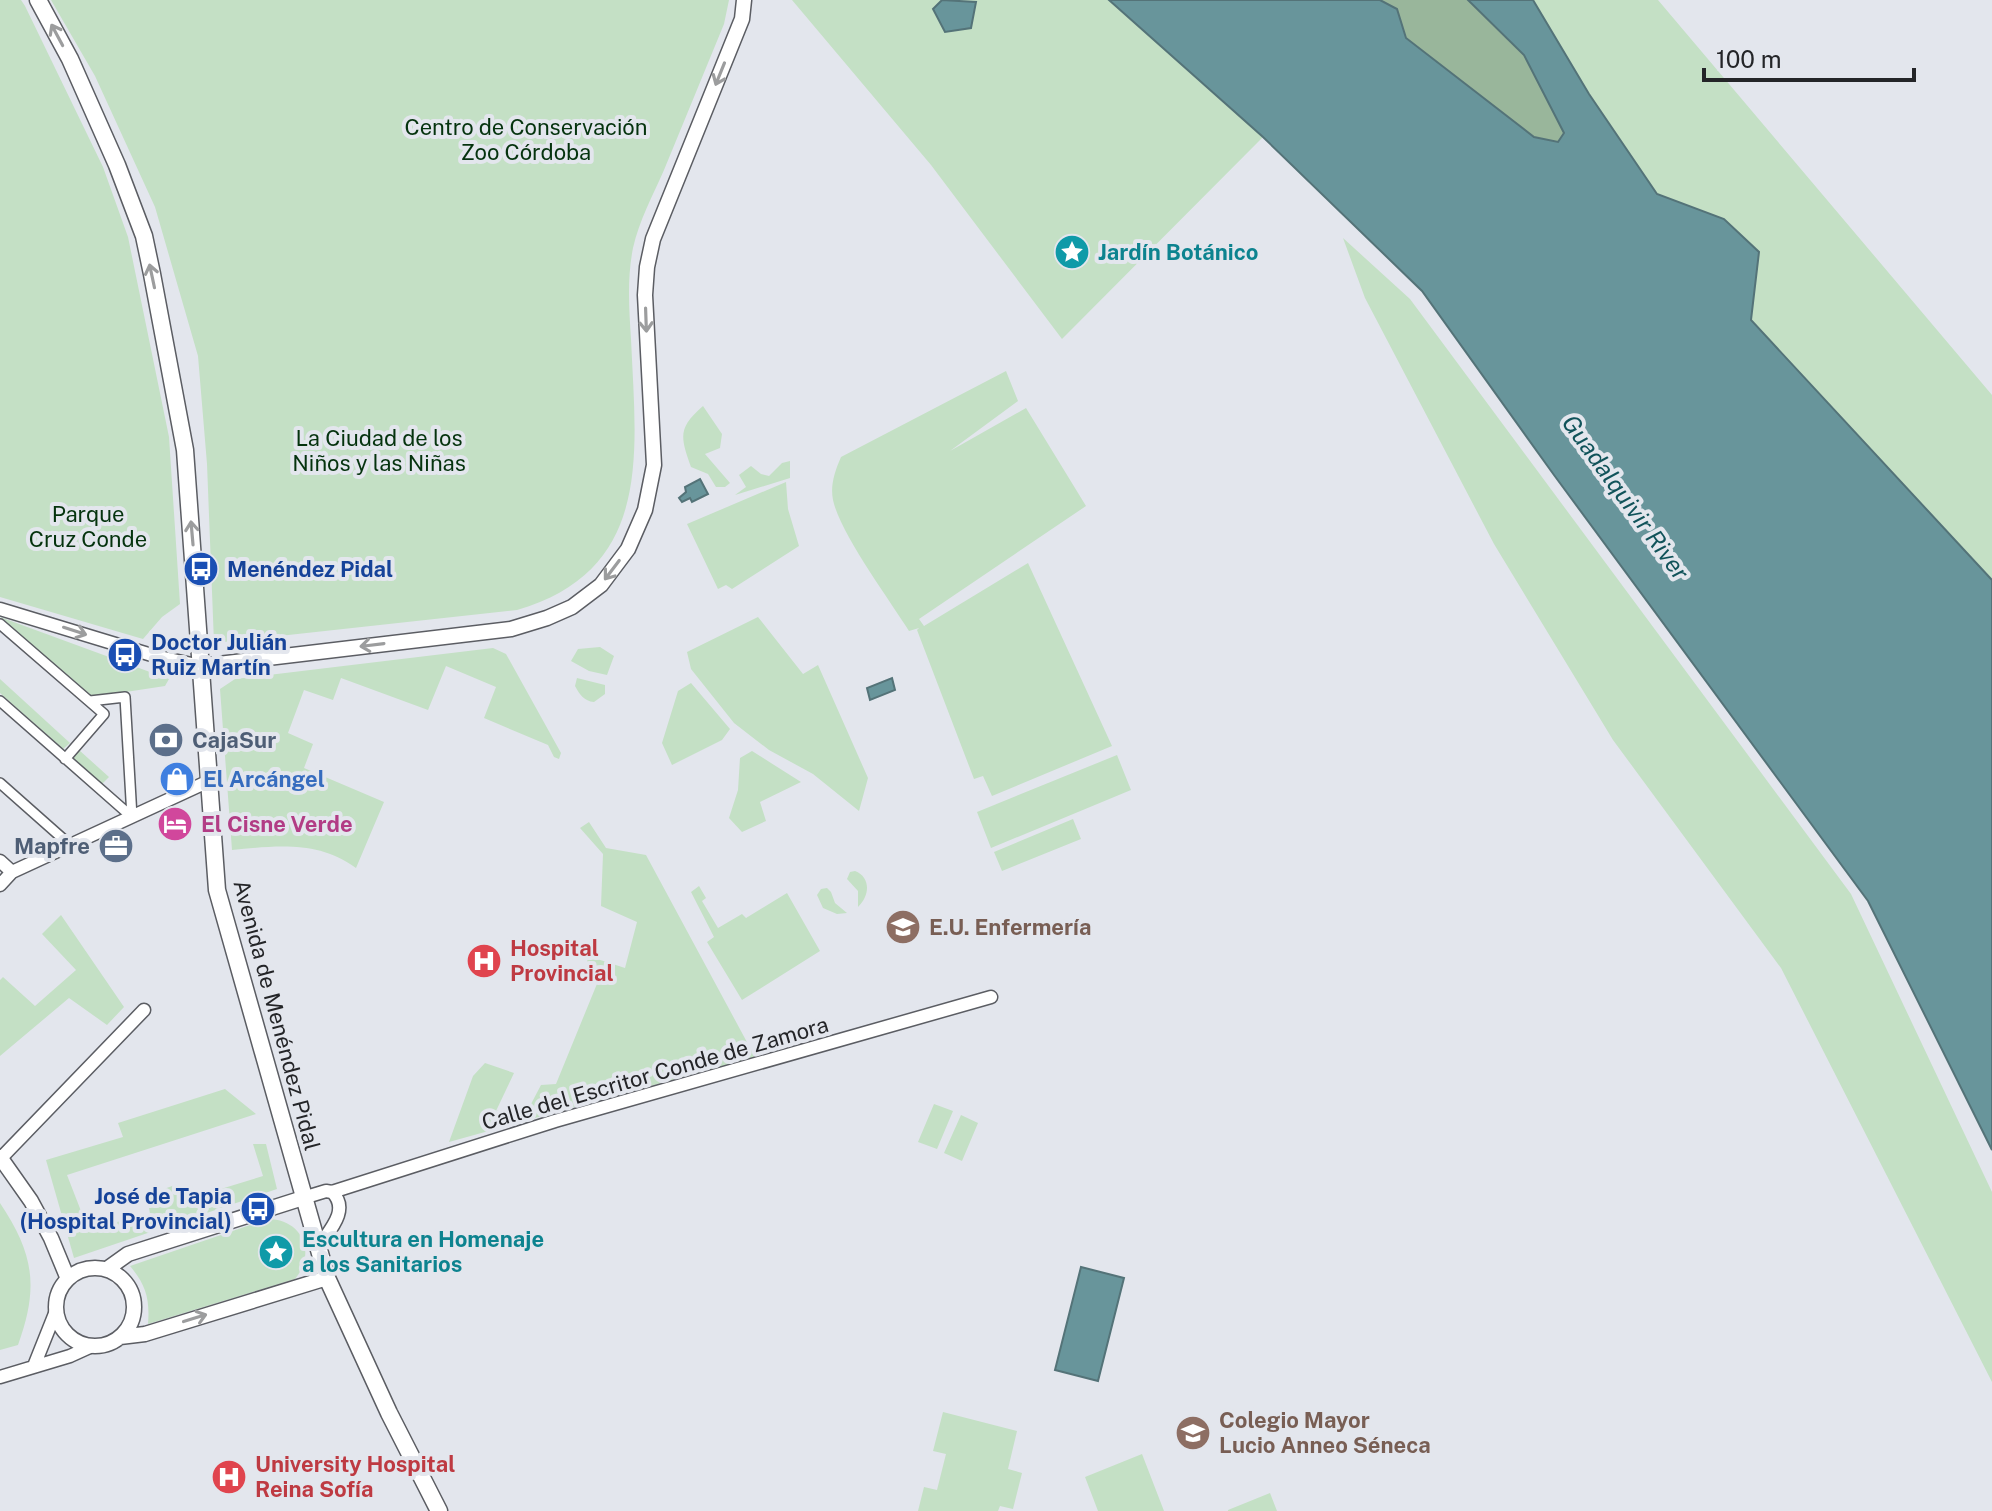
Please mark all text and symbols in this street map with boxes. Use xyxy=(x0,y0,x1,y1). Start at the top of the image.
one-way arrow xyxy=(49,24,65,47)
scale bar xyxy=(1704,32,1914,82)
text: 100 m xyxy=(1716,45,1782,73)
one-way arrow xyxy=(711,61,726,86)
park label: Centro de Conservación Zoo Córdoba xyxy=(405,114,647,165)
place icon: Jardín Botánico xyxy=(1053,233,1091,271)
place label: Jardín Botánico xyxy=(1098,239,1258,265)
one-way arrow xyxy=(144,264,159,289)
one-way arrow xyxy=(639,306,654,333)
water label: Guadalquivir River xyxy=(1557,409,1696,586)
park label: La Ciudad de los Niños y las Niñas xyxy=(292,425,466,476)
park label: Parque Cruz Conde xyxy=(29,501,147,552)
one-way arrow xyxy=(184,520,199,547)
bus stop icon: Menéndez Pidal xyxy=(182,550,220,588)
place label: Menéndez Pidal xyxy=(227,556,393,582)
one-way arrow xyxy=(604,559,621,580)
one-way arrow xyxy=(62,625,87,640)
place label: Doctor Julián Ruiz Martín xyxy=(151,629,287,680)
bus stop icon: Doctor Julián Ruiz Martín xyxy=(106,636,144,674)
one-way arrow xyxy=(359,638,386,653)
bank icon: CajaSur xyxy=(147,721,185,759)
place label: CajaSur xyxy=(192,727,276,753)
shop icon: El Arcángel xyxy=(158,760,196,798)
place label: El Arcángel xyxy=(203,766,325,792)
hotel icon: El Cisne Verde xyxy=(156,805,194,843)
place label: El Cisne Verde xyxy=(201,811,353,837)
office icon: Mapfre xyxy=(97,827,135,865)
place label: Mapfre xyxy=(14,833,90,859)
street label: Avenida de Menéndez Pidal xyxy=(228,877,326,1153)
school or university icon: E.U. Enfermería xyxy=(884,908,922,946)
place label: E.U. Enfermería xyxy=(929,914,1091,940)
place label: Hospital Provincial xyxy=(510,935,614,986)
hospital icon: Hospital Provincial xyxy=(465,942,503,980)
street label: Calle del Escritor Conde de Zamora xyxy=(479,1011,831,1135)
place label: José de Tapia (Hospital Provincial) xyxy=(20,1183,232,1234)
bus stop icon: José de Tapia (Hospital Provincial) xyxy=(239,1190,277,1228)
place label: Escultura en Homenaje a los Sanitarios xyxy=(302,1226,544,1277)
place icon: Escultura en Homenaje a los Sanitarios xyxy=(257,1233,295,1271)
one-way arrow xyxy=(182,1310,207,1324)
place label: Colegio Mayor Lucio Anneo Séneca xyxy=(1219,1407,1431,1458)
school or university icon: Colegio Mayor Lucio Anneo Séneca xyxy=(1174,1414,1212,1452)
place label: University Hospital Reina Sofía xyxy=(255,1451,455,1502)
hospital icon: University Hospital Reina Sofía xyxy=(210,1458,248,1496)

